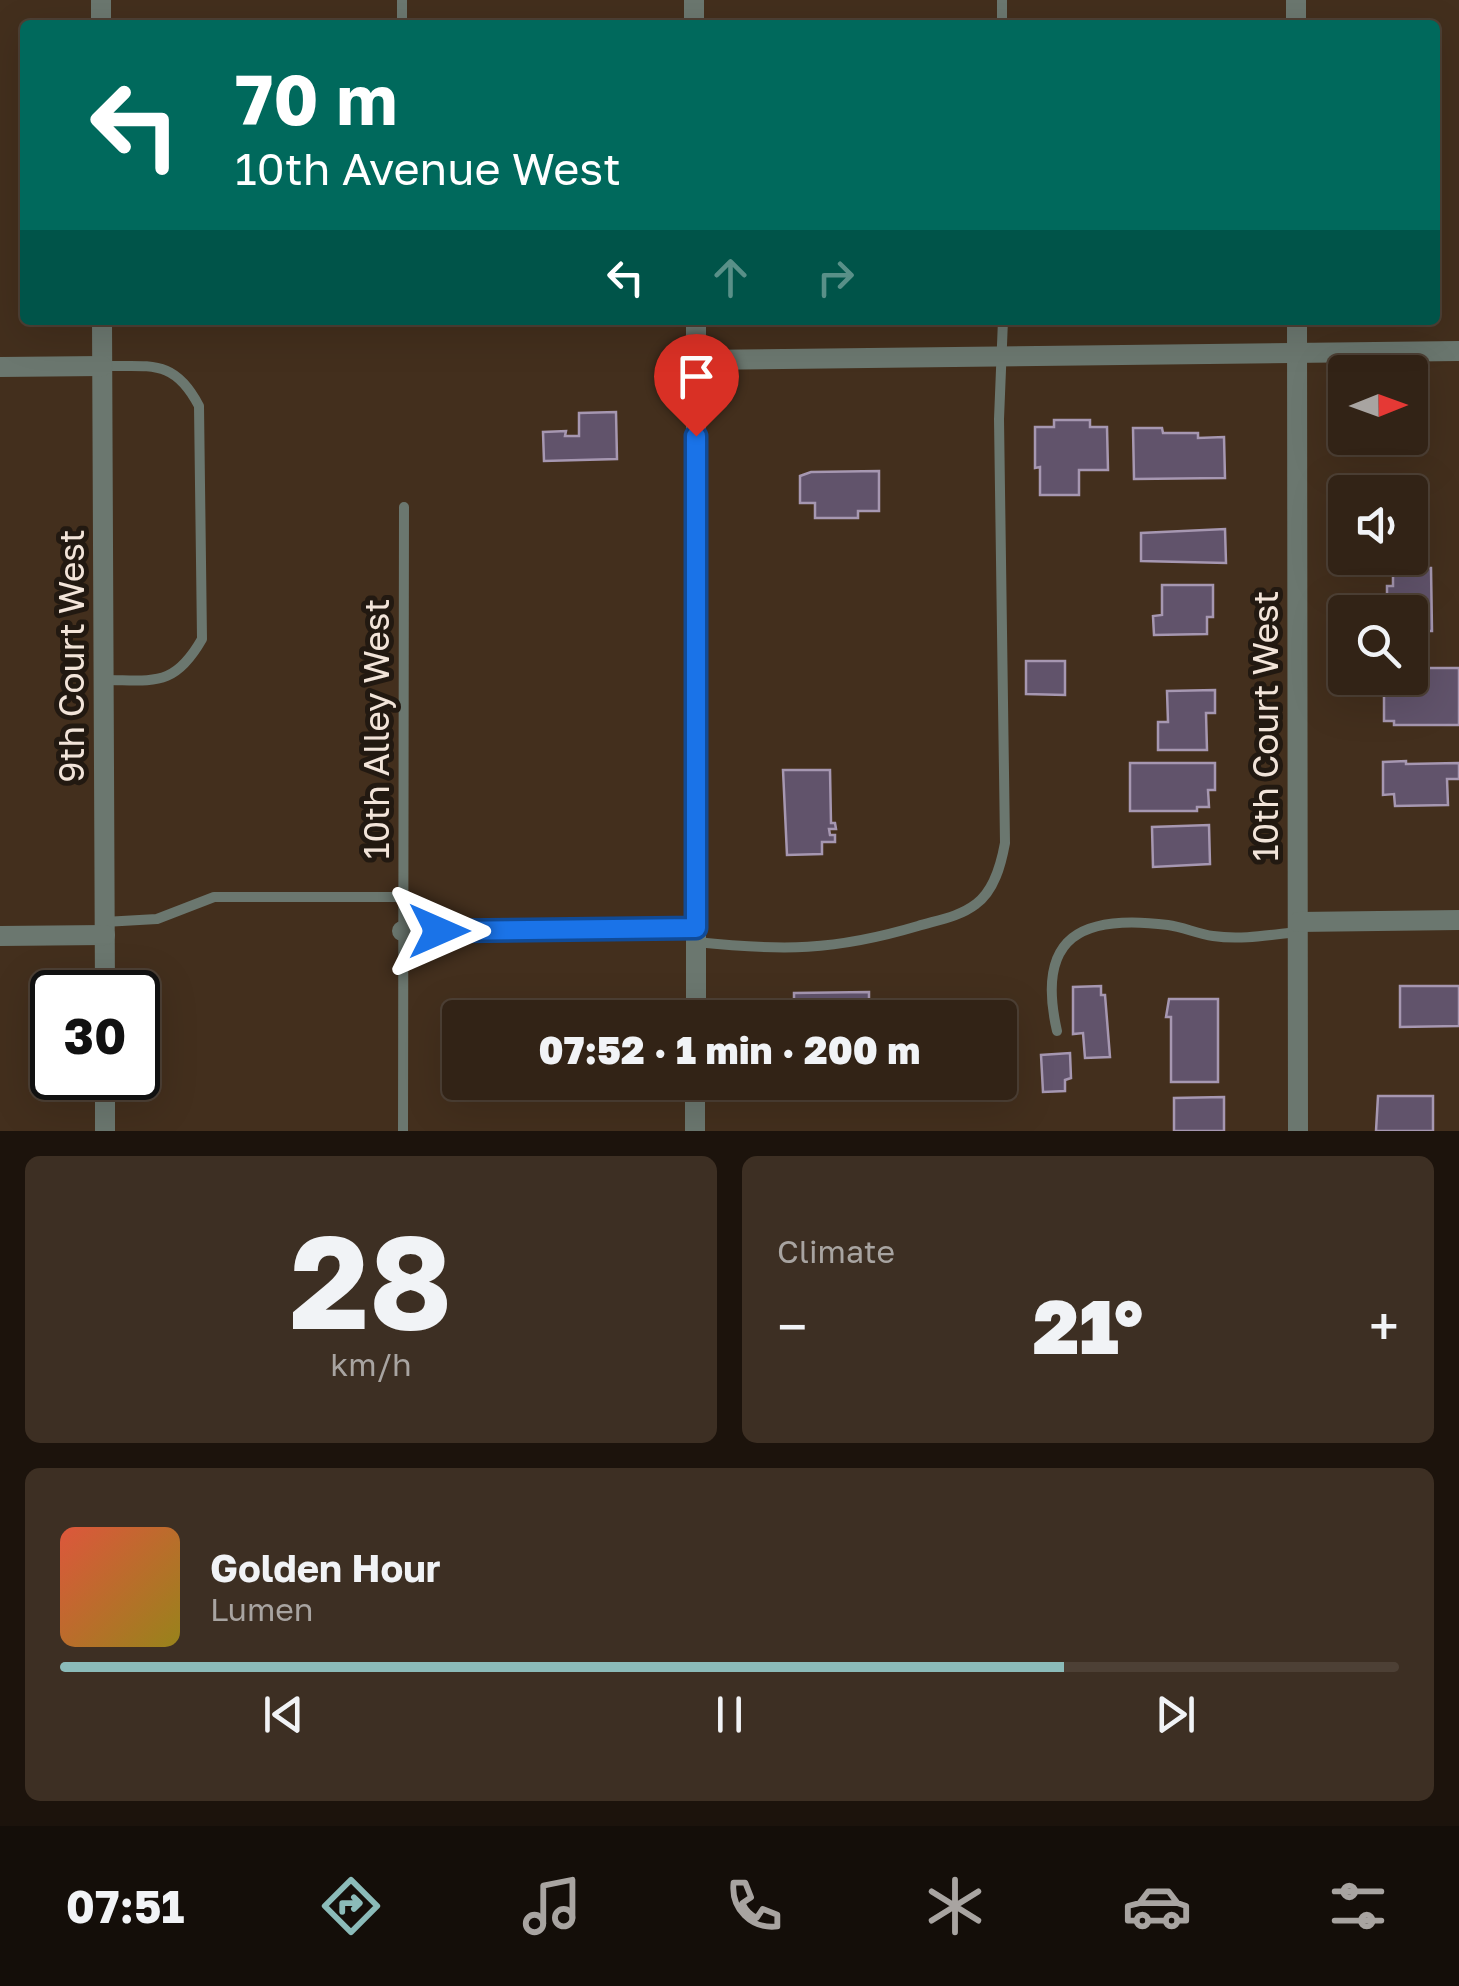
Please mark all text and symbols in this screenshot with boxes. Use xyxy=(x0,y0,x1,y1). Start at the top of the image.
text: 70 m xyxy=(235,56,397,140)
icon: left xyxy=(70,60,200,190)
text: 10th Avenue West xyxy=(235,141,621,195)
icon: left xyxy=(598,250,653,305)
icon: ahead xyxy=(703,250,758,305)
icon: right xyxy=(808,250,863,305)
pin xyxy=(654,334,739,437)
icon: arrive xyxy=(669,349,724,404)
north arrow xyxy=(1328,355,1428,455)
map controls xyxy=(1328,355,1428,695)
button: sound xyxy=(1328,475,1428,575)
street label: 9th Court West xyxy=(50,529,92,783)
street label: 10th Court West xyxy=(1244,590,1286,862)
button: search xyxy=(1328,595,1428,695)
street label: 10th Alley West xyxy=(355,599,397,859)
position arrow xyxy=(387,879,491,983)
speed limit sign: 30 xyxy=(30,970,160,1100)
text: 07:52 · 1 min · 200 m xyxy=(539,1027,920,1072)
text: 28 xyxy=(290,1202,452,1358)
text: Climate xyxy=(777,1232,895,1270)
text: 21° xyxy=(1033,1280,1143,1371)
text: − xyxy=(777,1293,807,1359)
text: + xyxy=(1369,1293,1399,1359)
text: km/h xyxy=(330,1345,412,1383)
text: Golden Hour xyxy=(210,1545,441,1590)
text: Lumen xyxy=(210,1590,314,1628)
icon: previous xyxy=(256,1687,311,1742)
icon: pause xyxy=(702,1687,757,1742)
icon: next xyxy=(1148,1687,1203,1742)
icon: directions xyxy=(316,1871,386,1941)
icon: music xyxy=(517,1871,587,1941)
icon: phone xyxy=(719,1871,789,1941)
icon: climate xyxy=(920,1871,990,1941)
icon: car xyxy=(1122,1871,1192,1941)
icon: filters xyxy=(1323,1871,1393,1941)
text: 07:51 xyxy=(66,1879,185,1933)

